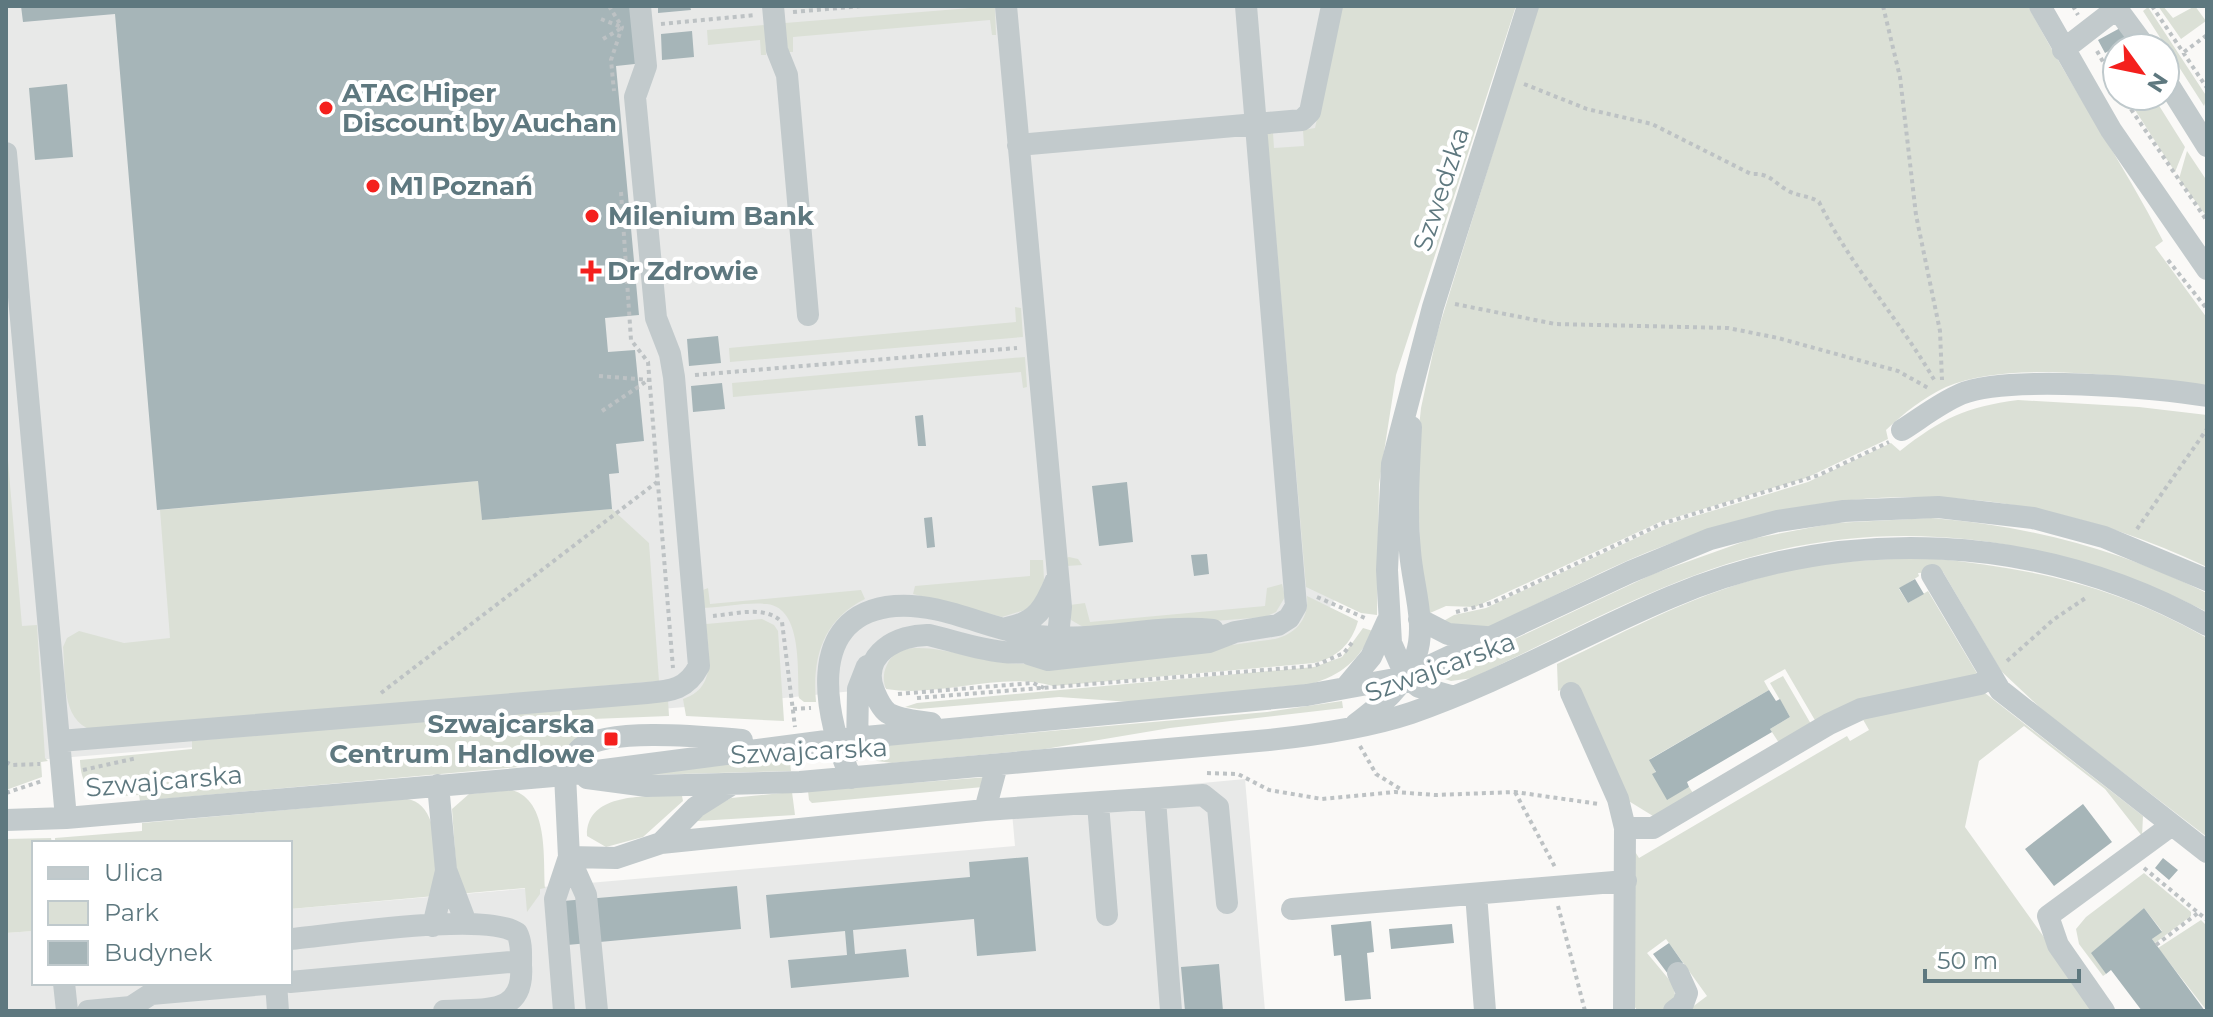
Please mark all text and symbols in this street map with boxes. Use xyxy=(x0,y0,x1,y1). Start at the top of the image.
north arrow xyxy=(2101,32,2181,112)
text: N xyxy=(2141,68,2174,97)
place label: ATAC Hiper Discount by Auchan xyxy=(341,77,617,139)
marker: ATAC Hiper Discount by Auchan xyxy=(317,99,335,117)
street label: Szwedzka xyxy=(1406,123,1476,255)
place label: M1 Poznań xyxy=(389,170,533,202)
marker: M1 Poznań xyxy=(364,177,382,195)
place label: Milenium Bank xyxy=(608,200,815,232)
marker: Milenium Bank xyxy=(583,207,601,225)
place label: Dr Zdrowie xyxy=(607,255,759,287)
marker: Dr Zdrowie xyxy=(582,262,600,280)
street label: Szwajcarska xyxy=(1361,625,1519,709)
place label: Szwajcarska Centrum Handlowe xyxy=(329,708,595,770)
marker: Szwajcarska Centrum Handlowe xyxy=(602,730,620,748)
street label: Szwajcarska xyxy=(730,731,888,771)
street label: Szwajcarska xyxy=(84,758,244,804)
legend xyxy=(32,841,292,985)
text: Ulica xyxy=(104,858,164,887)
text: Park xyxy=(104,898,159,927)
scale bar xyxy=(1925,933,2079,983)
text: Budynek xyxy=(104,938,213,967)
text: 50 m xyxy=(1937,946,1998,975)

